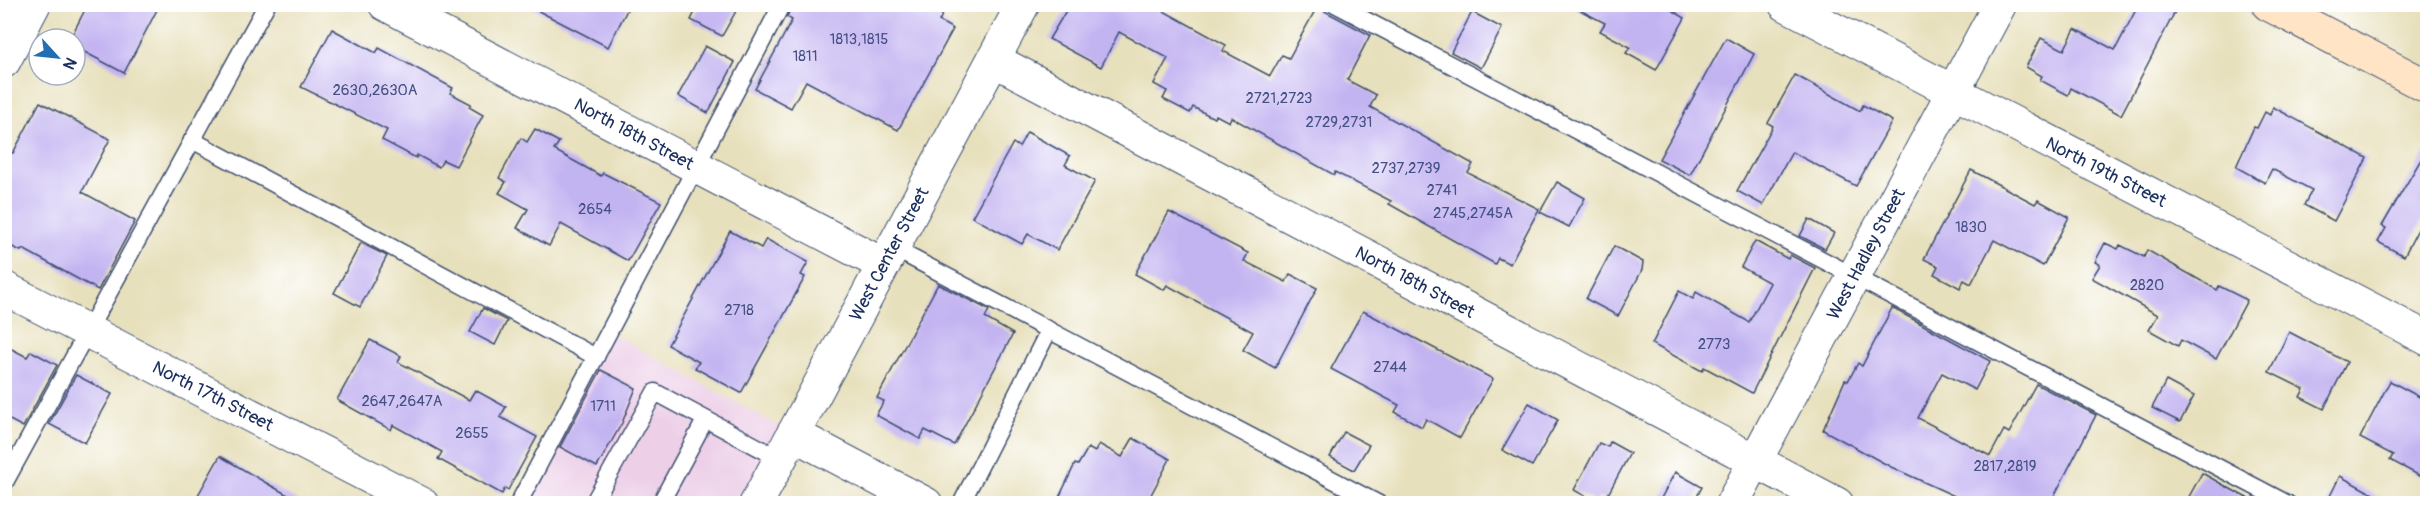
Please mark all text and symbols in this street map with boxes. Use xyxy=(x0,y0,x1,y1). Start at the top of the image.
north arrow xyxy=(27,27,87,87)
house number: 1813,1815 xyxy=(830,30,888,49)
house number: 1811 xyxy=(792,47,818,66)
text: N xyxy=(58,54,81,73)
house number: 2630,2630A xyxy=(332,81,418,100)
house number: 2721,2723 xyxy=(1245,89,1313,108)
street label: North 18th Street xyxy=(570,93,698,176)
house number: 2729,2731 xyxy=(1306,113,1372,132)
street label: North 19th Street xyxy=(2041,132,2171,213)
house number: 2737,2739 xyxy=(1372,159,1440,178)
house number: 2741 xyxy=(1427,181,1457,200)
street label: West Center Street xyxy=(844,183,935,325)
street label: West Hadley Street xyxy=(1822,184,1911,324)
house number: 2654 xyxy=(578,200,612,219)
house number: 2745,2745A xyxy=(1433,204,1513,223)
house number: 1830 xyxy=(1955,218,1987,237)
street label: North 18th Street xyxy=(1351,241,1479,324)
house number: 2820 xyxy=(2130,276,2164,295)
house number: 2718 xyxy=(724,301,754,320)
house number: 2773 xyxy=(1698,335,1730,354)
street label: North 17th Street xyxy=(148,356,278,437)
house number: 2744 xyxy=(1373,358,1407,377)
house number: 2647,2647A xyxy=(361,392,443,411)
house number: 1711 xyxy=(590,397,616,416)
house number: 2655 xyxy=(455,424,489,443)
house number: 2817,2819 xyxy=(1973,457,2037,476)

